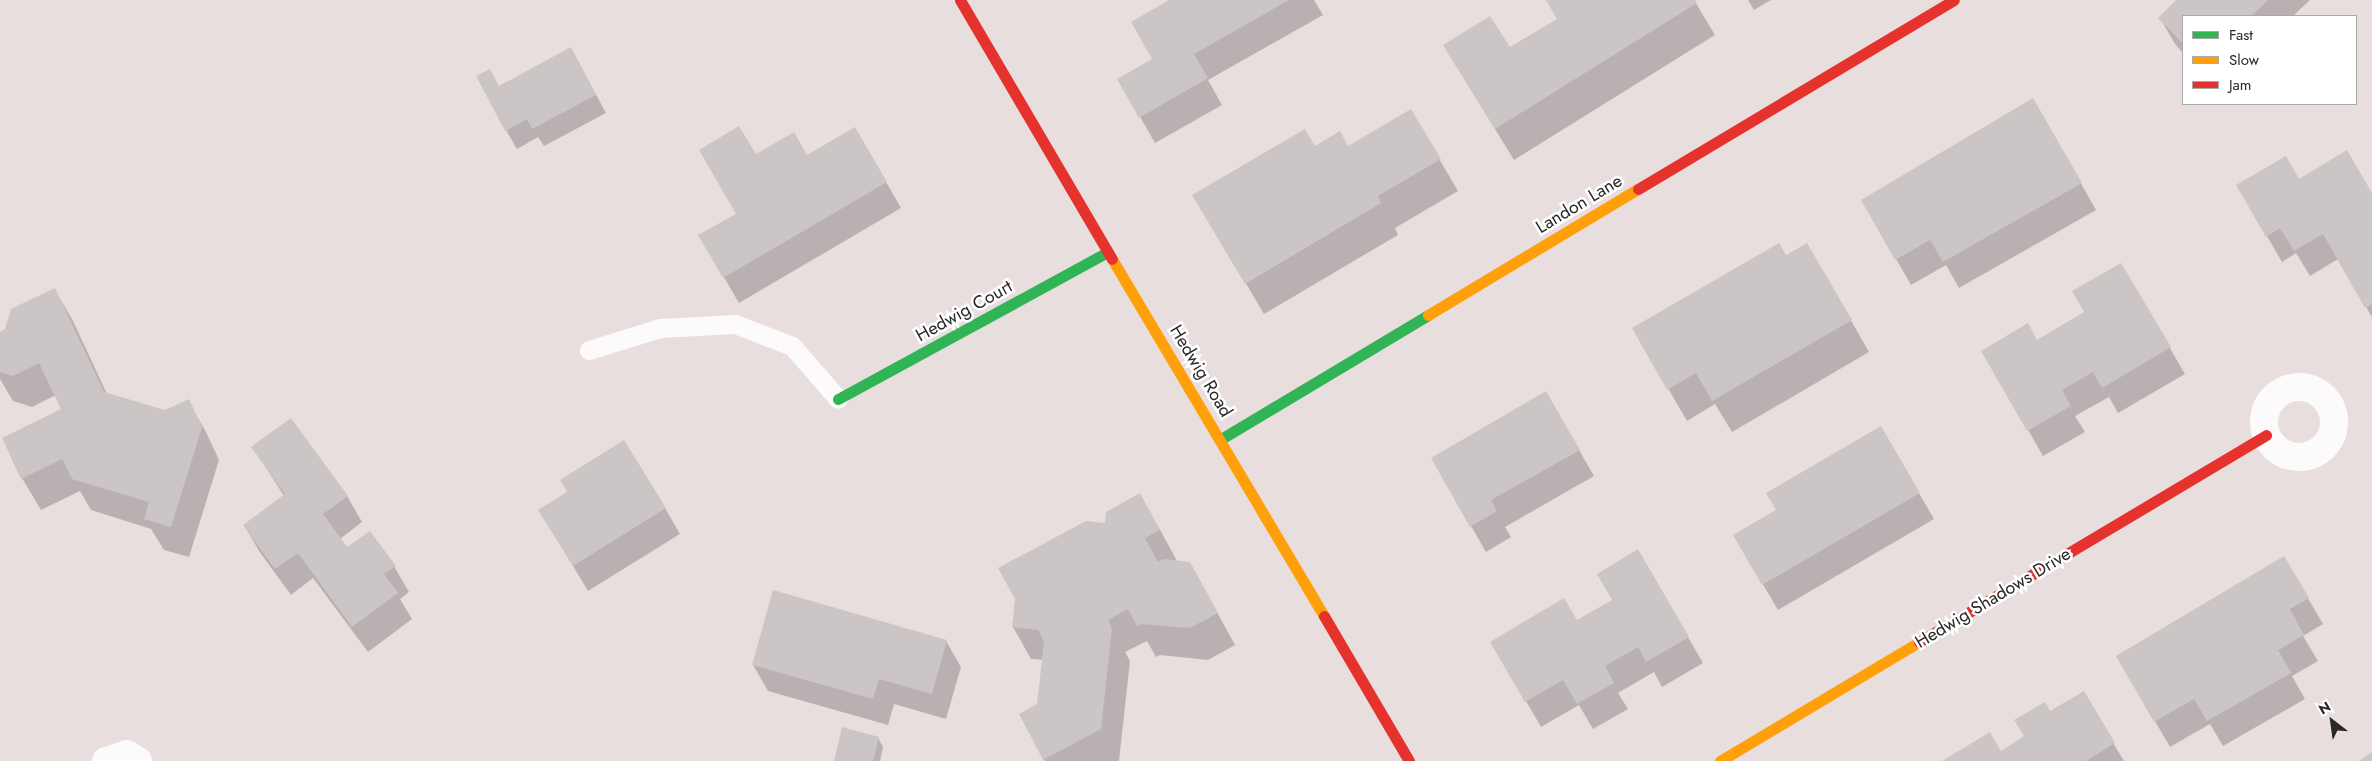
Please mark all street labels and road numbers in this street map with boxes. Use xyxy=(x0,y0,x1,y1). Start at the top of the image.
street label: Landon Lane xyxy=(1532,170,1626,238)
street label: Hedwig Court xyxy=(912,276,1016,346)
street label: Hedwig Road xyxy=(1165,321,1237,421)
street label: Hedwig Shadows Drive xyxy=(1911,543,2075,653)

